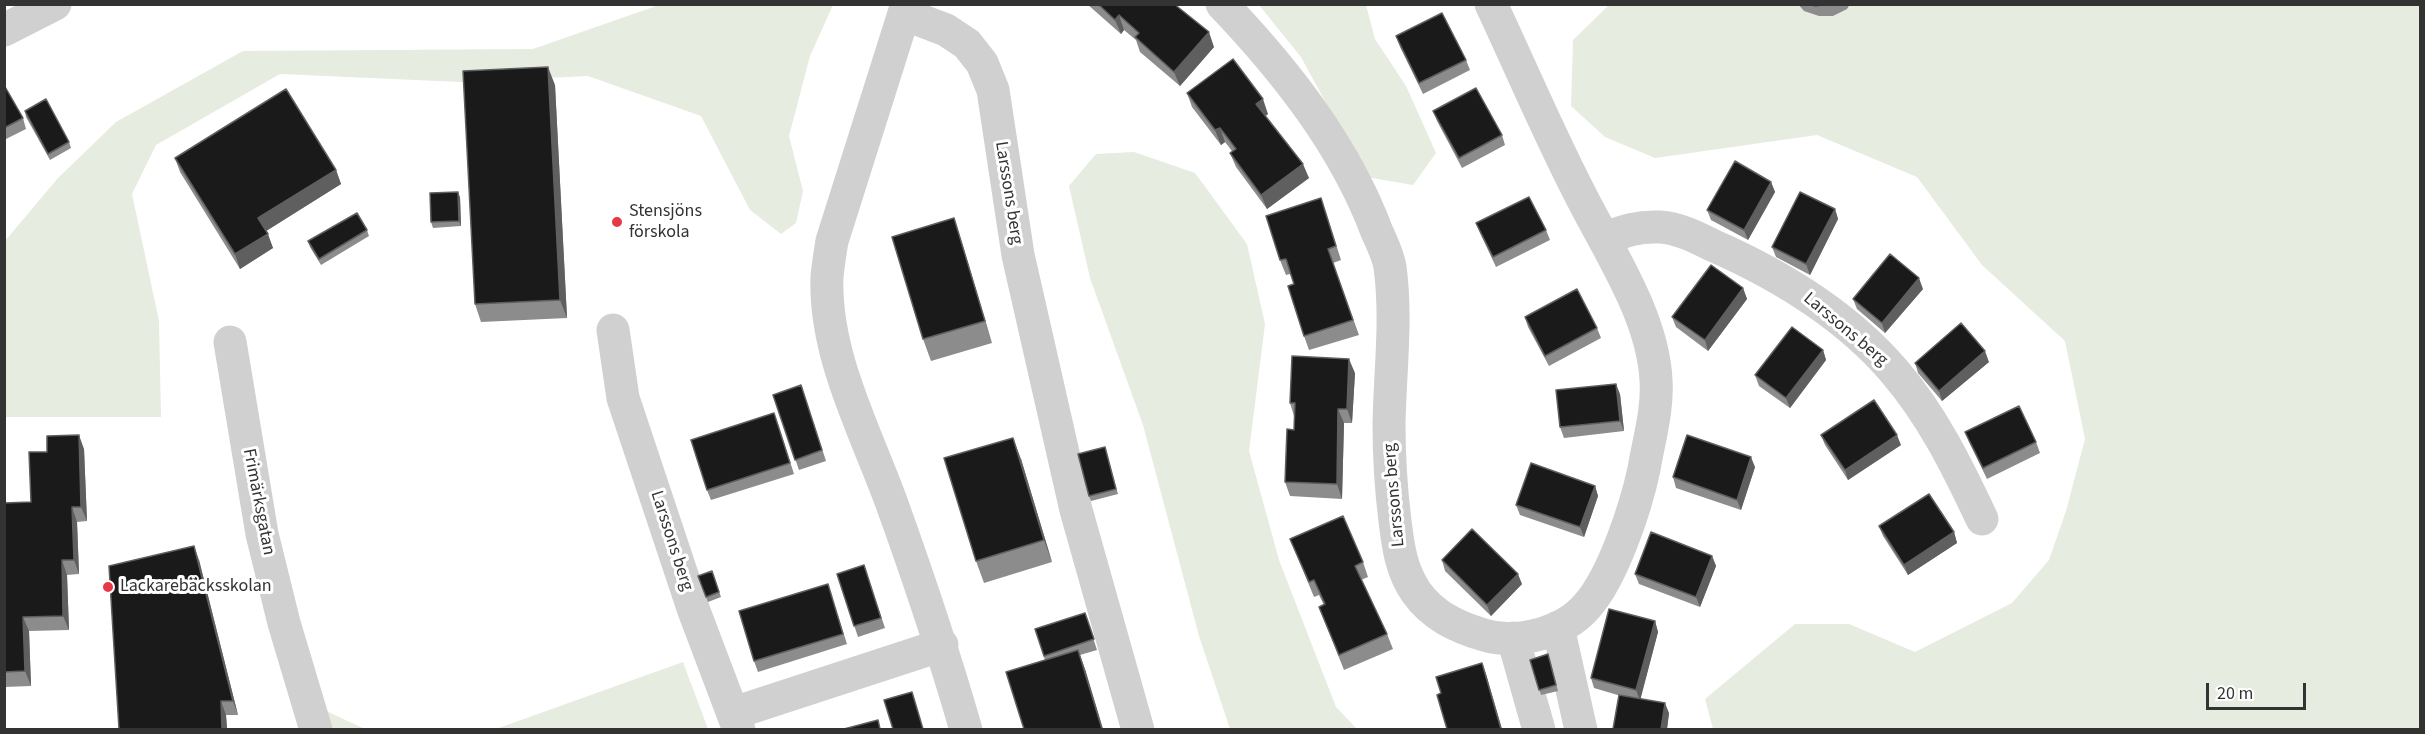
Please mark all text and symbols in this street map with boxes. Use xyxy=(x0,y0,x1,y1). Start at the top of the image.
street label: Larssons berg xyxy=(989,140,1027,246)
place label: Stensjöns förskola xyxy=(629,201,702,244)
marker: Stensjöns förskola xyxy=(610,215,624,229)
street label: Larssons berg xyxy=(1798,288,1892,372)
street label: Larssons berg xyxy=(1380,442,1410,548)
street label: Frimärksgatan xyxy=(237,447,279,557)
street label: Larssons berg xyxy=(645,488,697,594)
place label: Lackarebäcksskolan xyxy=(120,576,272,598)
marker: Lackarebäcksskolan xyxy=(101,580,115,594)
scale bar xyxy=(2209,671,2310,709)
text: 20 m xyxy=(2217,681,2253,706)

